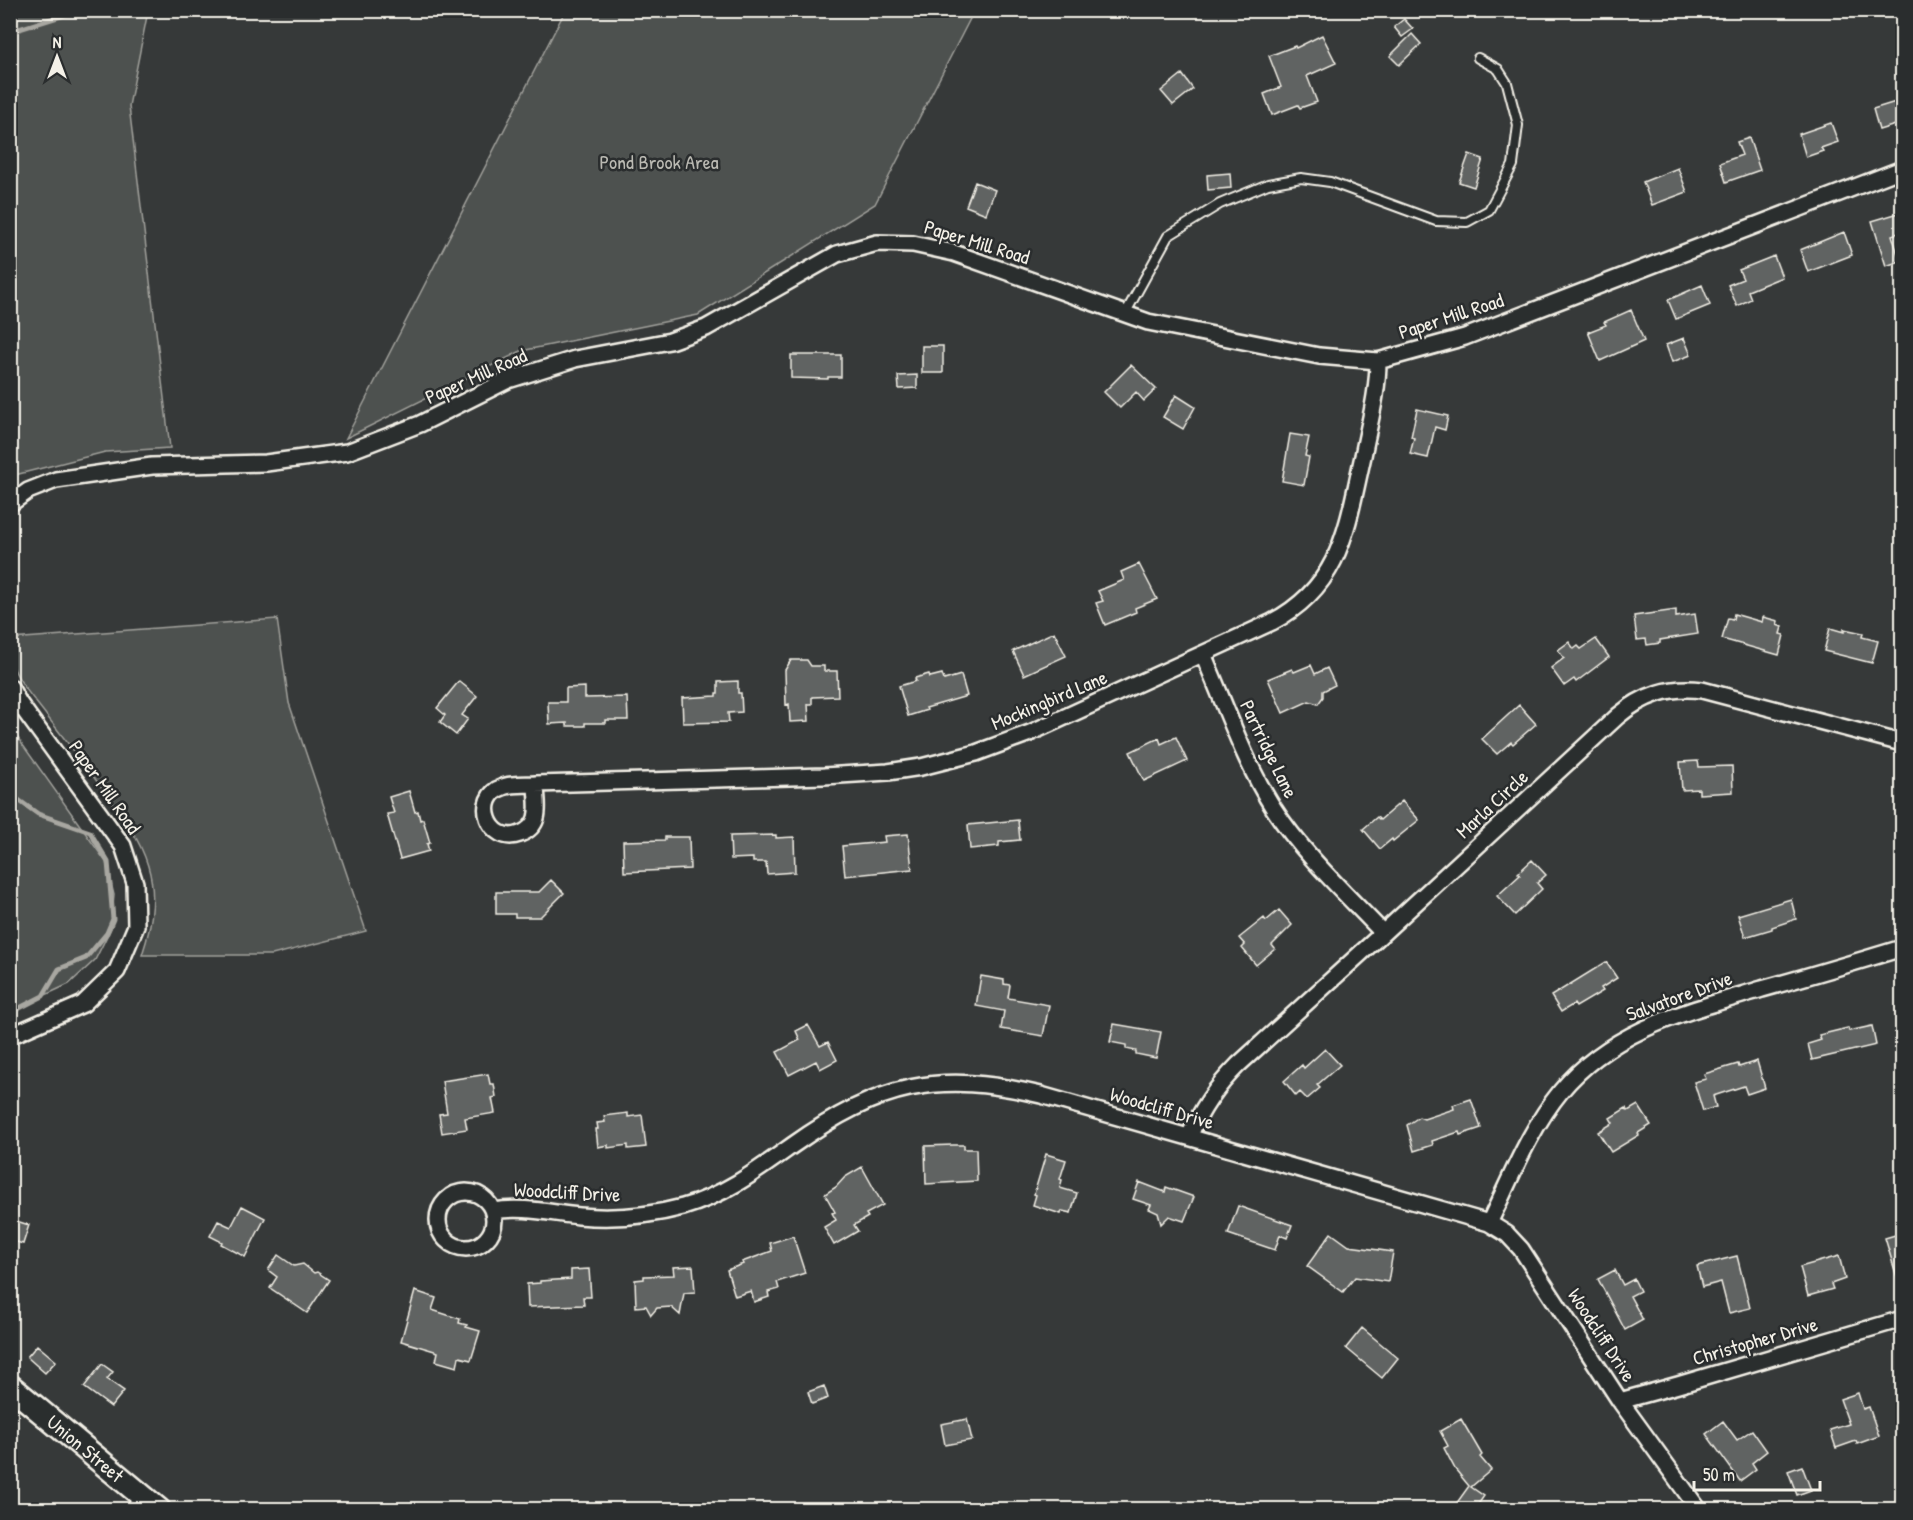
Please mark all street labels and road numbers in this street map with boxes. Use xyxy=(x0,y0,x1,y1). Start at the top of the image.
street label: Paper Mill Road xyxy=(921,213,1033,270)
street label: Paper Mill Road xyxy=(1395,286,1507,345)
street label: Paper Mill Road xyxy=(421,341,531,410)
street label: Mockingbird Lane xyxy=(987,663,1111,736)
street label: Partridge Lane xyxy=(1234,695,1305,802)
street label: Paper Mill Road xyxy=(63,734,148,839)
street label: Marla Circle xyxy=(1450,763,1534,844)
street label: Salvatore Drive xyxy=(1622,964,1736,1027)
street label: Woodcliff Drive xyxy=(1107,1080,1217,1135)
street label: Woodcliff Drive xyxy=(513,1175,621,1208)
street label: Woodcliff Drive xyxy=(1562,1283,1643,1387)
street label: Christopher Drive xyxy=(1689,1310,1821,1371)
street label: Union Street xyxy=(41,1408,131,1489)

